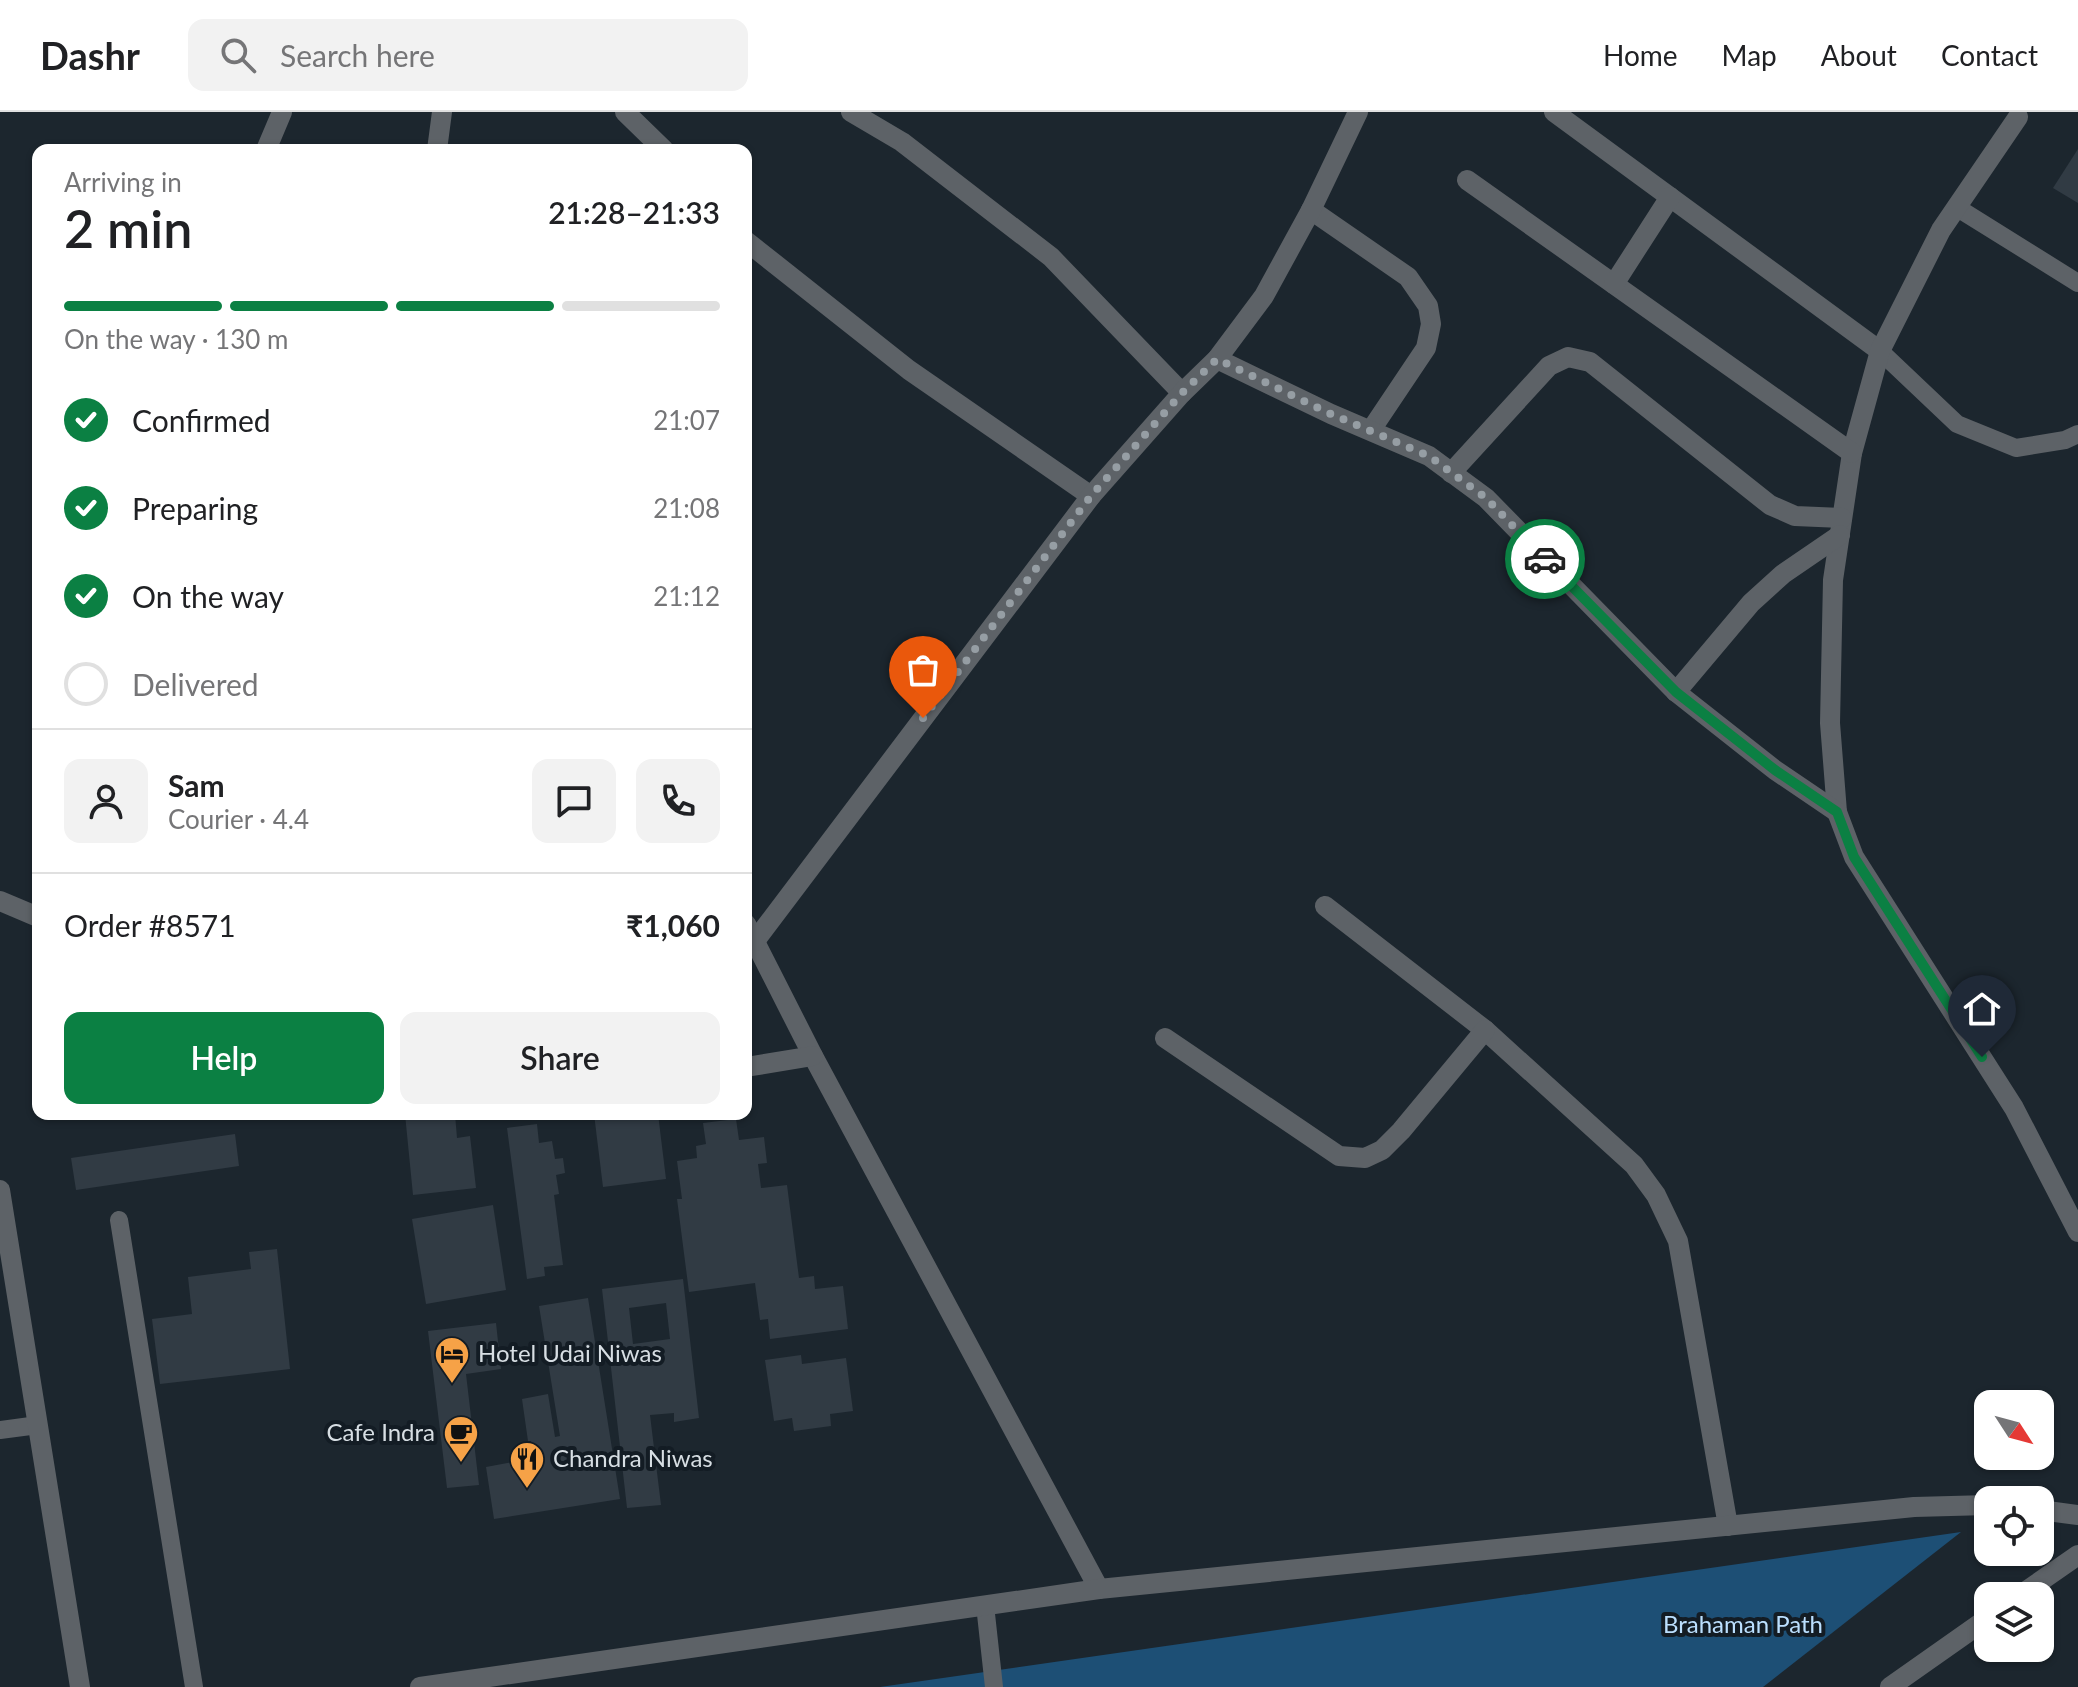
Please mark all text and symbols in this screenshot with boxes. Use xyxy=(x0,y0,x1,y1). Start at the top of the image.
search box xyxy=(188,19,748,91)
text: Dashr xyxy=(40,32,140,78)
icon: search xyxy=(216,33,260,77)
text: Search here xyxy=(280,37,435,73)
text: Home xyxy=(1603,38,1678,72)
text: Map xyxy=(1722,38,1777,72)
text: About xyxy=(1821,38,1897,72)
text: Contact xyxy=(1941,38,2038,72)
text: Arriving in xyxy=(64,166,182,198)
text: 21:28–21:33 xyxy=(548,194,720,230)
text: 2 min xyxy=(64,197,192,259)
text: On the way · 130 m xyxy=(64,323,288,355)
icon: check xyxy=(64,398,108,442)
text: Confirmed xyxy=(132,402,271,438)
text: 21:07 xyxy=(653,404,720,436)
icon: check xyxy=(64,486,108,530)
text: Preparing xyxy=(132,490,258,526)
text: 21:08 xyxy=(653,492,720,524)
courier xyxy=(1505,519,1585,599)
icon: car xyxy=(1523,537,1567,581)
icon: check xyxy=(64,574,108,618)
text: On the way xyxy=(132,578,284,614)
text: 21:12 xyxy=(653,580,720,612)
pin xyxy=(889,636,957,718)
icon: bag xyxy=(901,648,945,692)
text: Delivered xyxy=(132,666,259,702)
button: person xyxy=(64,759,148,843)
button: chat xyxy=(532,759,616,843)
button: phone xyxy=(636,759,720,843)
text: Sam xyxy=(168,767,225,803)
text: Courier · 4.4 xyxy=(168,803,309,835)
text: Order #8571 xyxy=(64,907,236,943)
text: ₹1,060 xyxy=(626,907,720,943)
pin xyxy=(1948,975,2016,1057)
icon: home xyxy=(1960,987,2004,1031)
button: Help xyxy=(64,1012,384,1104)
button: Share xyxy=(400,1012,720,1104)
hotel icon: Hotel Udai Niwas xyxy=(433,1335,471,1385)
place label: Hotel Udai Niwas xyxy=(478,1338,662,1367)
north arrow xyxy=(1974,1390,2054,1470)
map controls xyxy=(1974,1390,2054,1662)
cafe icon: Cafe Indra xyxy=(442,1414,480,1464)
place label: Cafe Indra xyxy=(327,1417,435,1446)
restaurant icon: Chandra Niwas xyxy=(508,1440,546,1490)
place label: Chandra Niwas xyxy=(553,1443,713,1472)
button: locate xyxy=(1974,1486,2054,1566)
button: layers xyxy=(1974,1582,2054,1662)
park label: Brahaman Path xyxy=(1663,1609,1823,1638)

